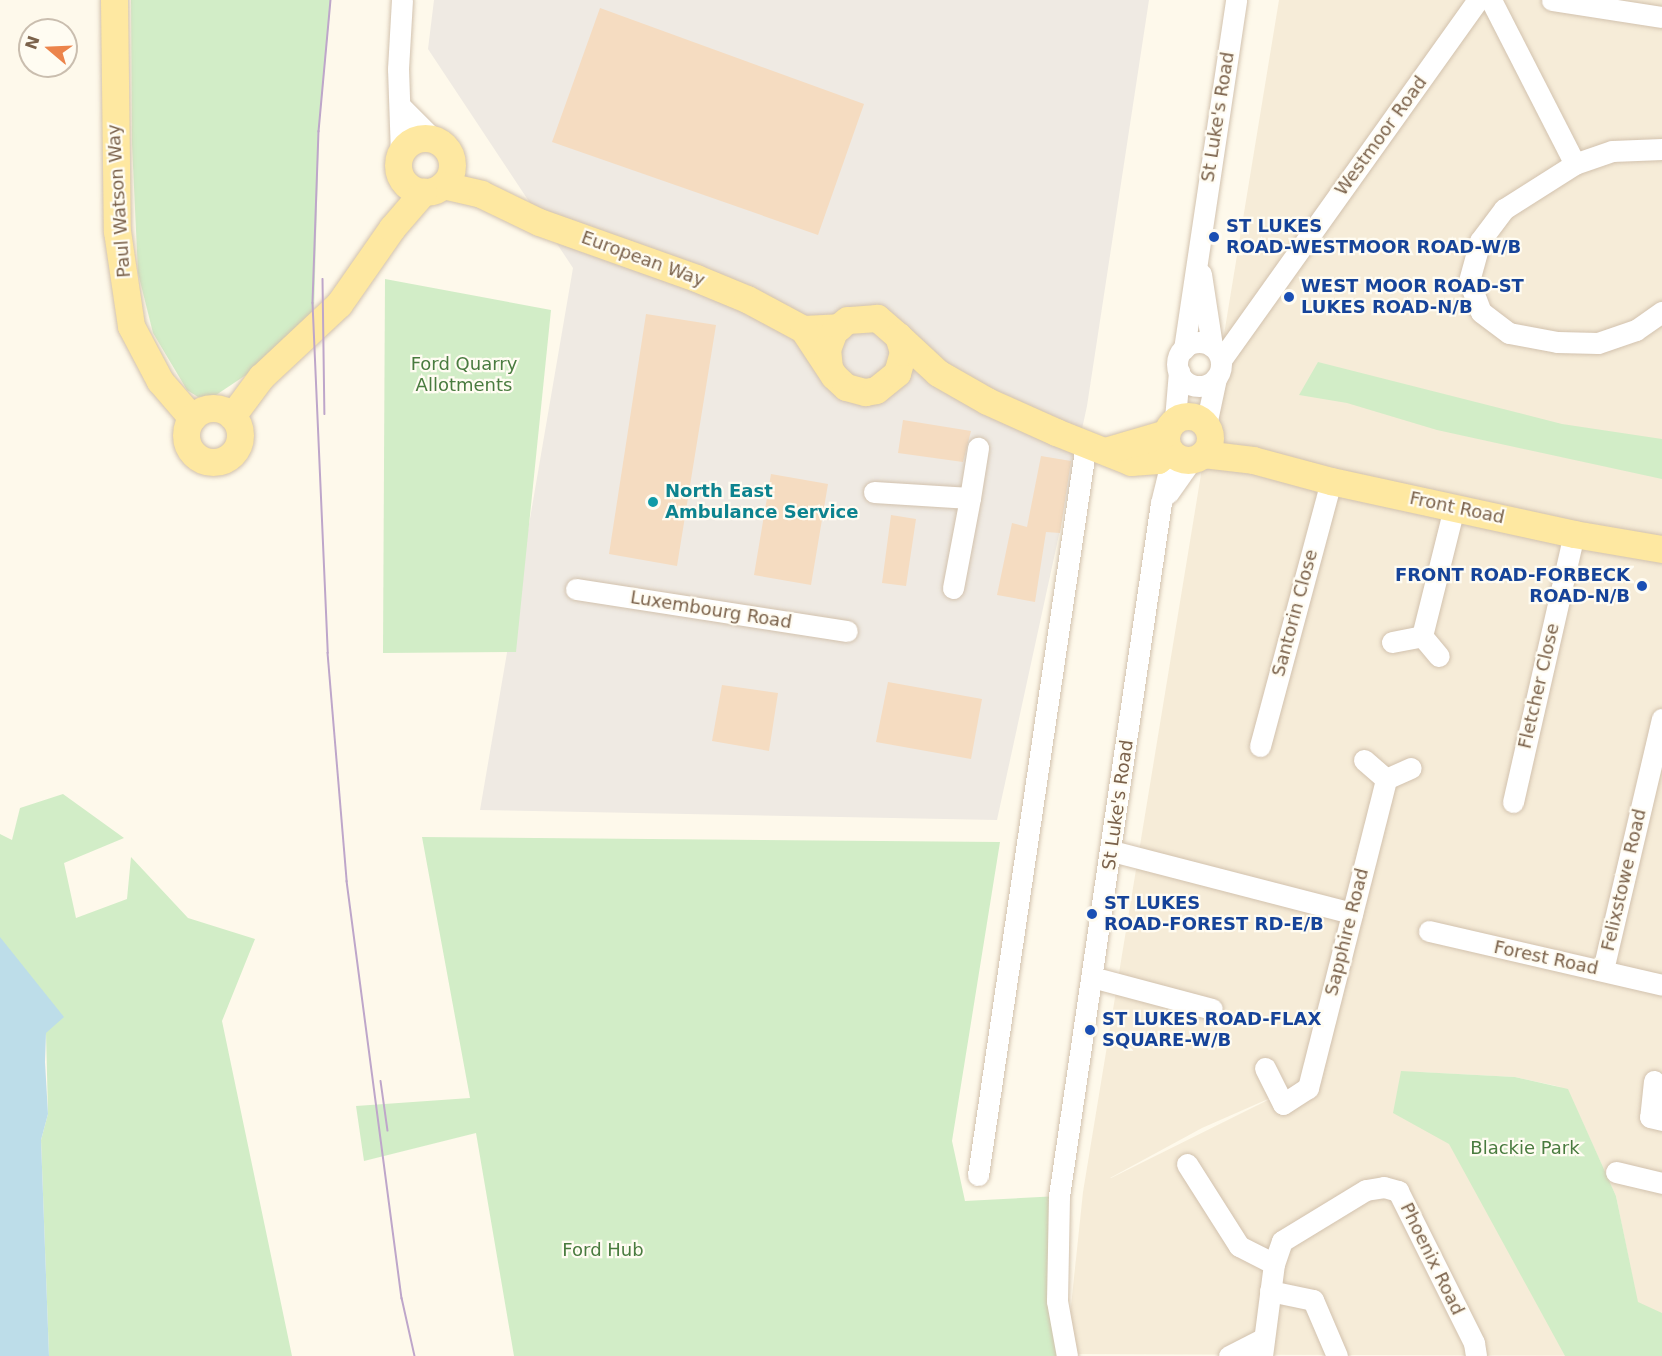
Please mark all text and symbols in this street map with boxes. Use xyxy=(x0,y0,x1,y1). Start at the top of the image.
north arrow xyxy=(18,18,78,78)
text: N xyxy=(21,33,44,52)
street label: St Luke's Road xyxy=(1197,50,1239,184)
street label: Westmoor Road xyxy=(1331,72,1431,200)
street label: Paul Watson Way xyxy=(103,124,135,278)
place label: ST LUKES ROAD-WESTMOOR ROAD-W/B xyxy=(1226,216,1521,258)
street label: European Way xyxy=(578,227,708,291)
marker: ST LUKES ROAD-WESTMOOR ROAD-W/B xyxy=(1207,230,1221,244)
place label: WEST MOOR ROAD-ST LUKES ROAD-N/B xyxy=(1301,276,1524,318)
marker: WEST MOOR ROAD-ST LUKES ROAD-N/B xyxy=(1282,290,1296,304)
park label: Ford Quarry Allotments xyxy=(411,354,517,397)
place label: North East Ambulance Service xyxy=(665,481,858,524)
street label: Front Road xyxy=(1408,487,1506,529)
marker: North East Ambulance Service xyxy=(646,495,660,509)
street label: Santorin Close xyxy=(1268,547,1322,679)
place label: FRONT ROAD-FORBECK ROAD-N/B xyxy=(1395,565,1630,608)
marker: FRONT ROAD-FORBECK ROAD-N/B xyxy=(1635,579,1649,593)
street label: Luxembourg Road xyxy=(629,587,793,633)
street label: Fletcher Close xyxy=(1514,621,1564,751)
street label: St Luke's Road xyxy=(1098,738,1138,872)
street label: Felixstowe Road xyxy=(1597,807,1651,953)
street label: Sapphire Road xyxy=(1321,866,1373,998)
place label: ST LUKES ROAD-FOREST RD-E/B xyxy=(1104,893,1324,936)
marker: ST LUKES ROAD-FOREST RD-E/B xyxy=(1085,907,1099,921)
street label: Forest Road xyxy=(1492,936,1600,980)
place label: ST LUKES ROAD-FLAX SQUARE-W/B xyxy=(1102,1009,1321,1052)
marker: ST LUKES ROAD-FLAX SQUARE-W/B xyxy=(1083,1023,1097,1037)
park label: Blackie Park xyxy=(1470,1137,1580,1159)
street label: Phoenix Road xyxy=(1395,1199,1469,1319)
park label: Ford Hub xyxy=(562,1239,644,1261)

